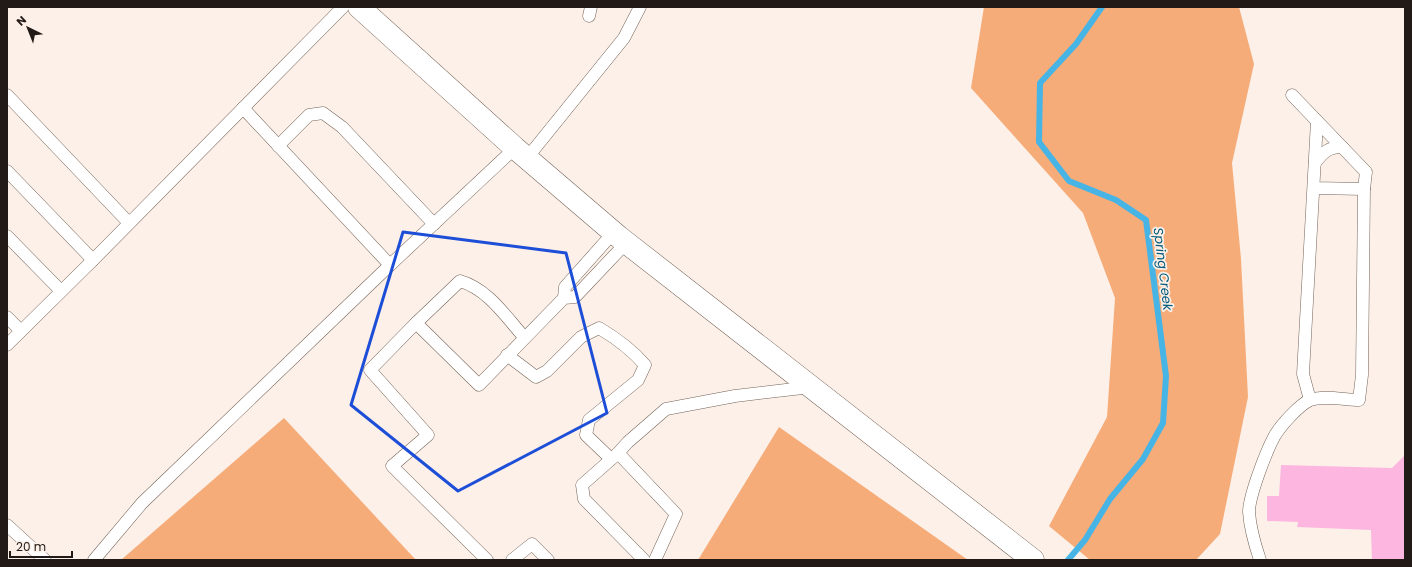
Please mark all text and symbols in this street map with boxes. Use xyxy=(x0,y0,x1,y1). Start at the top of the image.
north arrow xyxy=(8,8,48,48)
text: N xyxy=(13,12,30,29)
water label: Spring Creek xyxy=(1149,227,1178,313)
scale bar xyxy=(10,533,72,559)
text: 20 m xyxy=(16,538,46,555)

